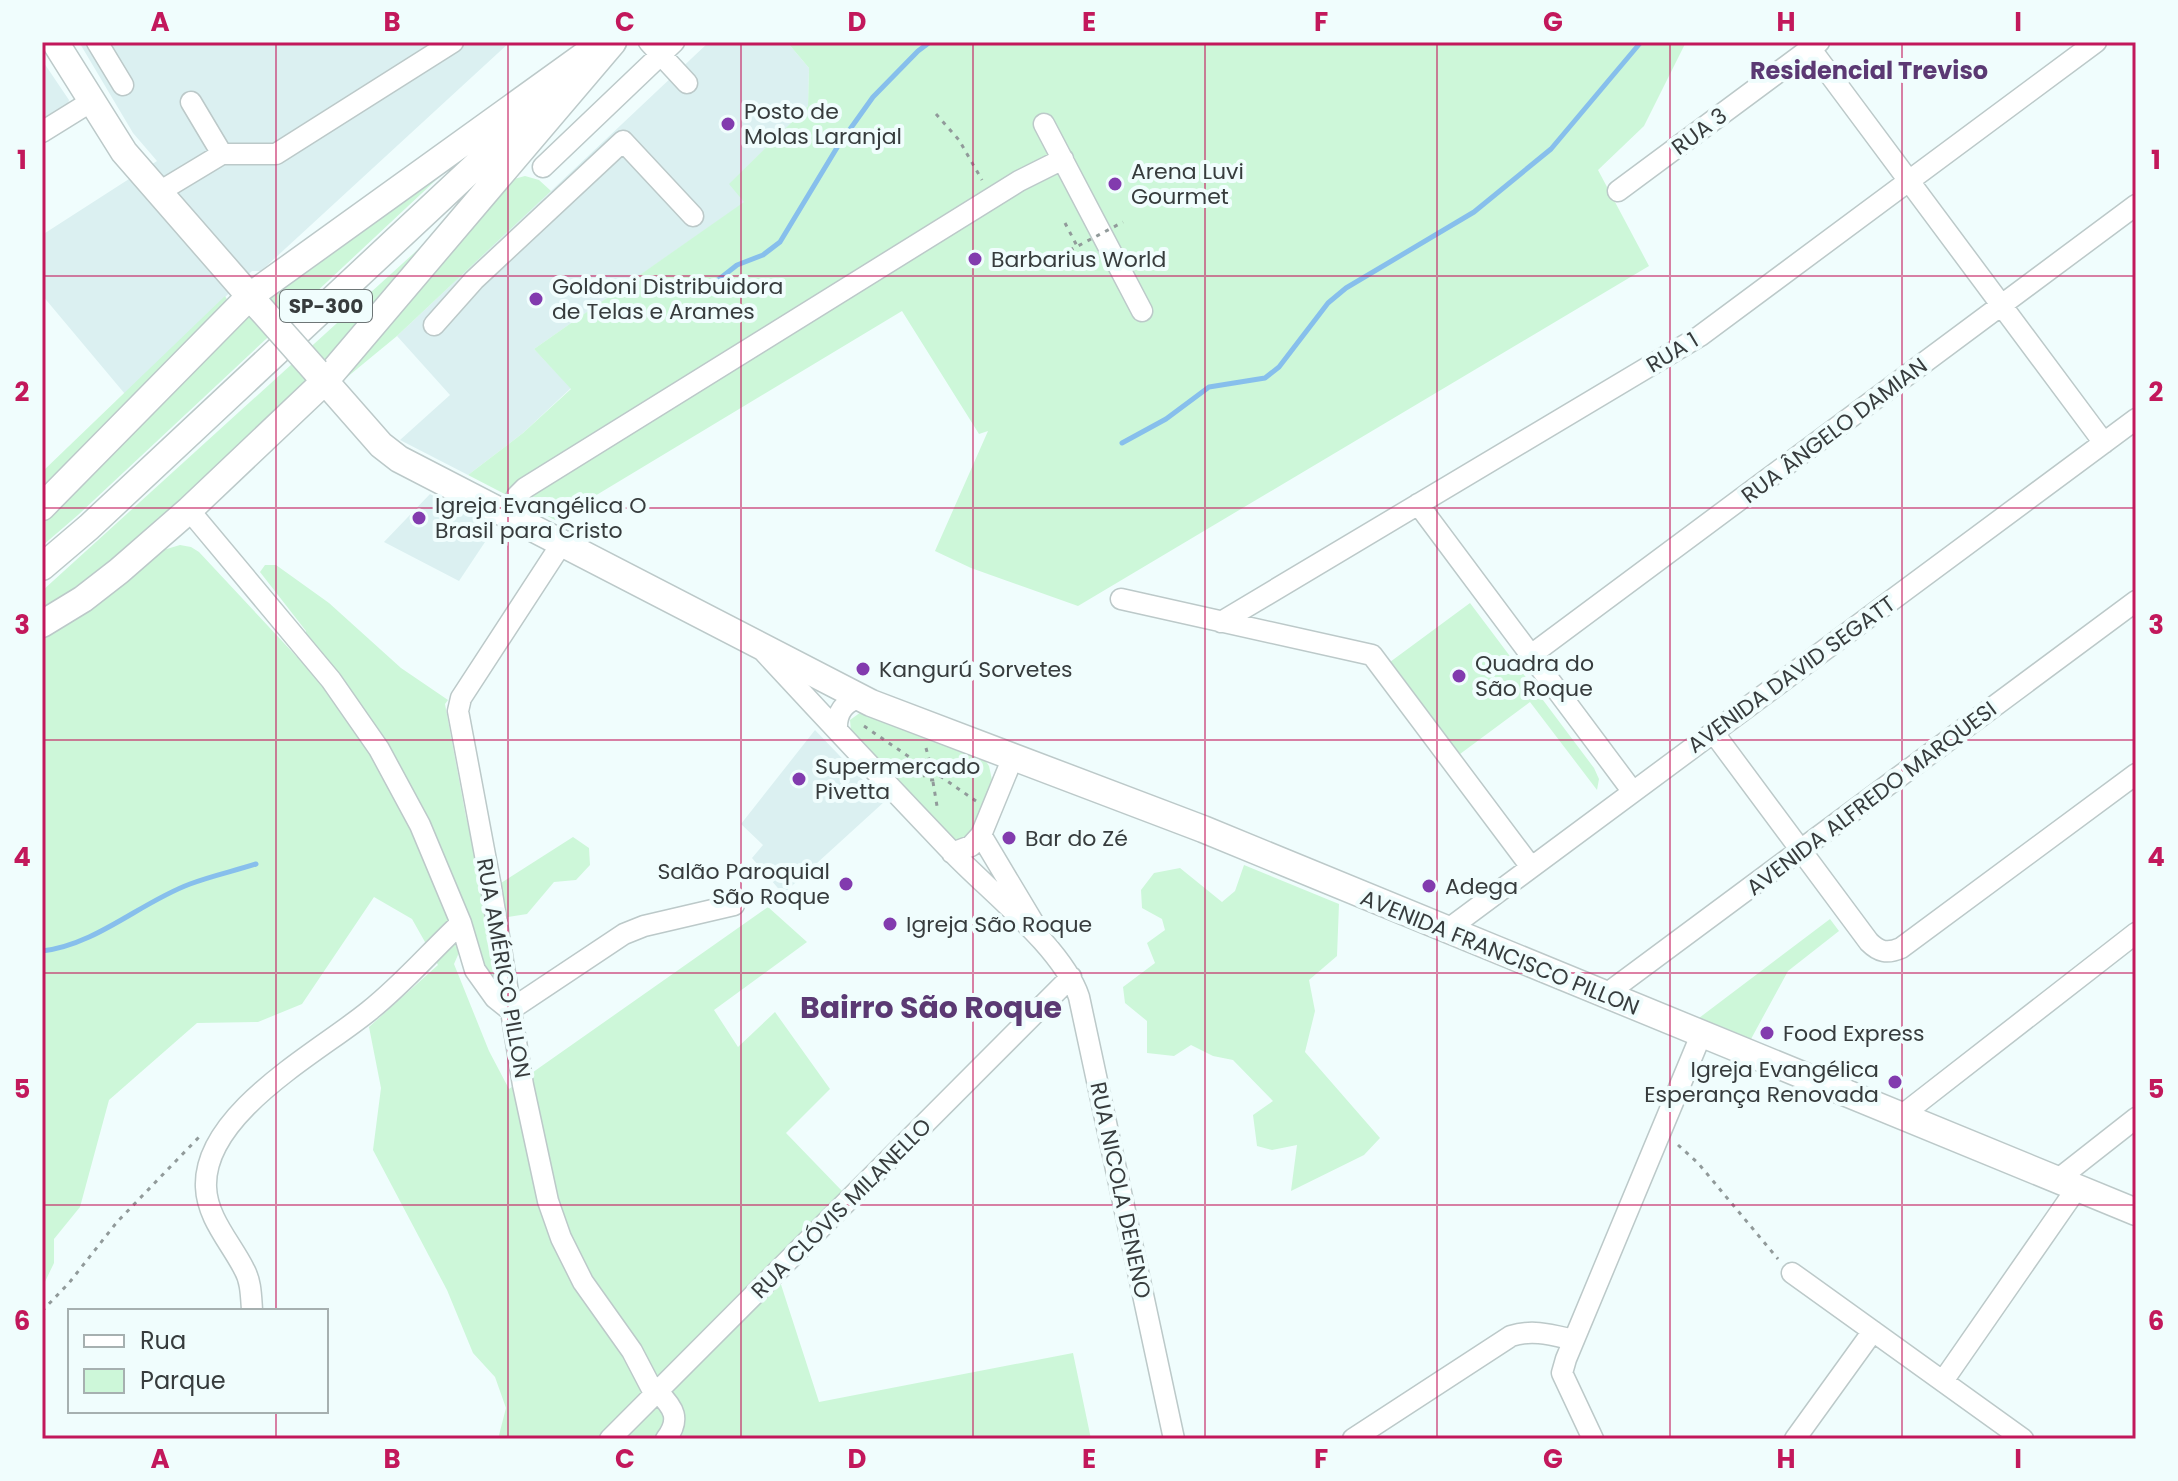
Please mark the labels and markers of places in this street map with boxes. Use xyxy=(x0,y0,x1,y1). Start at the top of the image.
place label: Posto de Molas Laranjal xyxy=(744,96,902,152)
marker: Posto de Molas Laranjal xyxy=(719,115,737,133)
place label: Arena Luvi Gourmet xyxy=(1131,156,1244,212)
marker: Arena Luvi Gourmet xyxy=(1106,175,1124,193)
place label: Barbarius World xyxy=(991,244,1166,275)
marker: Barbarius World xyxy=(966,250,984,268)
place label: Goldoni Distribuidora de Telas e Arames xyxy=(552,271,783,327)
marker: Goldoni Distribuidora de Telas e Arames xyxy=(527,290,545,308)
place label: Igreja Evangélica O Brasil para Cristo xyxy=(435,490,647,546)
marker: Igreja Evangélica O Brasil para Cristo xyxy=(410,509,428,527)
place label: Quadra do São Roque xyxy=(1475,648,1594,704)
place label: Kangurú Sorvetes xyxy=(879,654,1073,685)
marker: Kangurú Sorvetes xyxy=(854,660,872,678)
marker: Quadra do São Roque xyxy=(1450,667,1468,685)
place label: Supermercado Pivetta xyxy=(815,751,980,807)
marker: Supermercado Pivetta xyxy=(790,770,808,788)
place label: Bar do Zé xyxy=(1025,823,1128,854)
marker: Bar do Zé xyxy=(1000,829,1018,847)
place label: Salão Paroquial São Roque xyxy=(657,856,830,912)
place label: Adega xyxy=(1445,871,1518,902)
marker: Salão Paroquial São Roque xyxy=(837,875,855,893)
marker: Adega xyxy=(1420,877,1438,895)
place label: Igreja São Roque xyxy=(906,909,1092,940)
marker: Igreja São Roque xyxy=(881,915,899,933)
place label: Food Express xyxy=(1783,1018,1925,1049)
marker: Food Express xyxy=(1758,1024,1776,1042)
place label: Igreja Evangélica Esperança Renovada xyxy=(1644,1054,1879,1110)
marker: Igreja Evangélica Esperança Renovada xyxy=(1886,1073,1904,1091)

